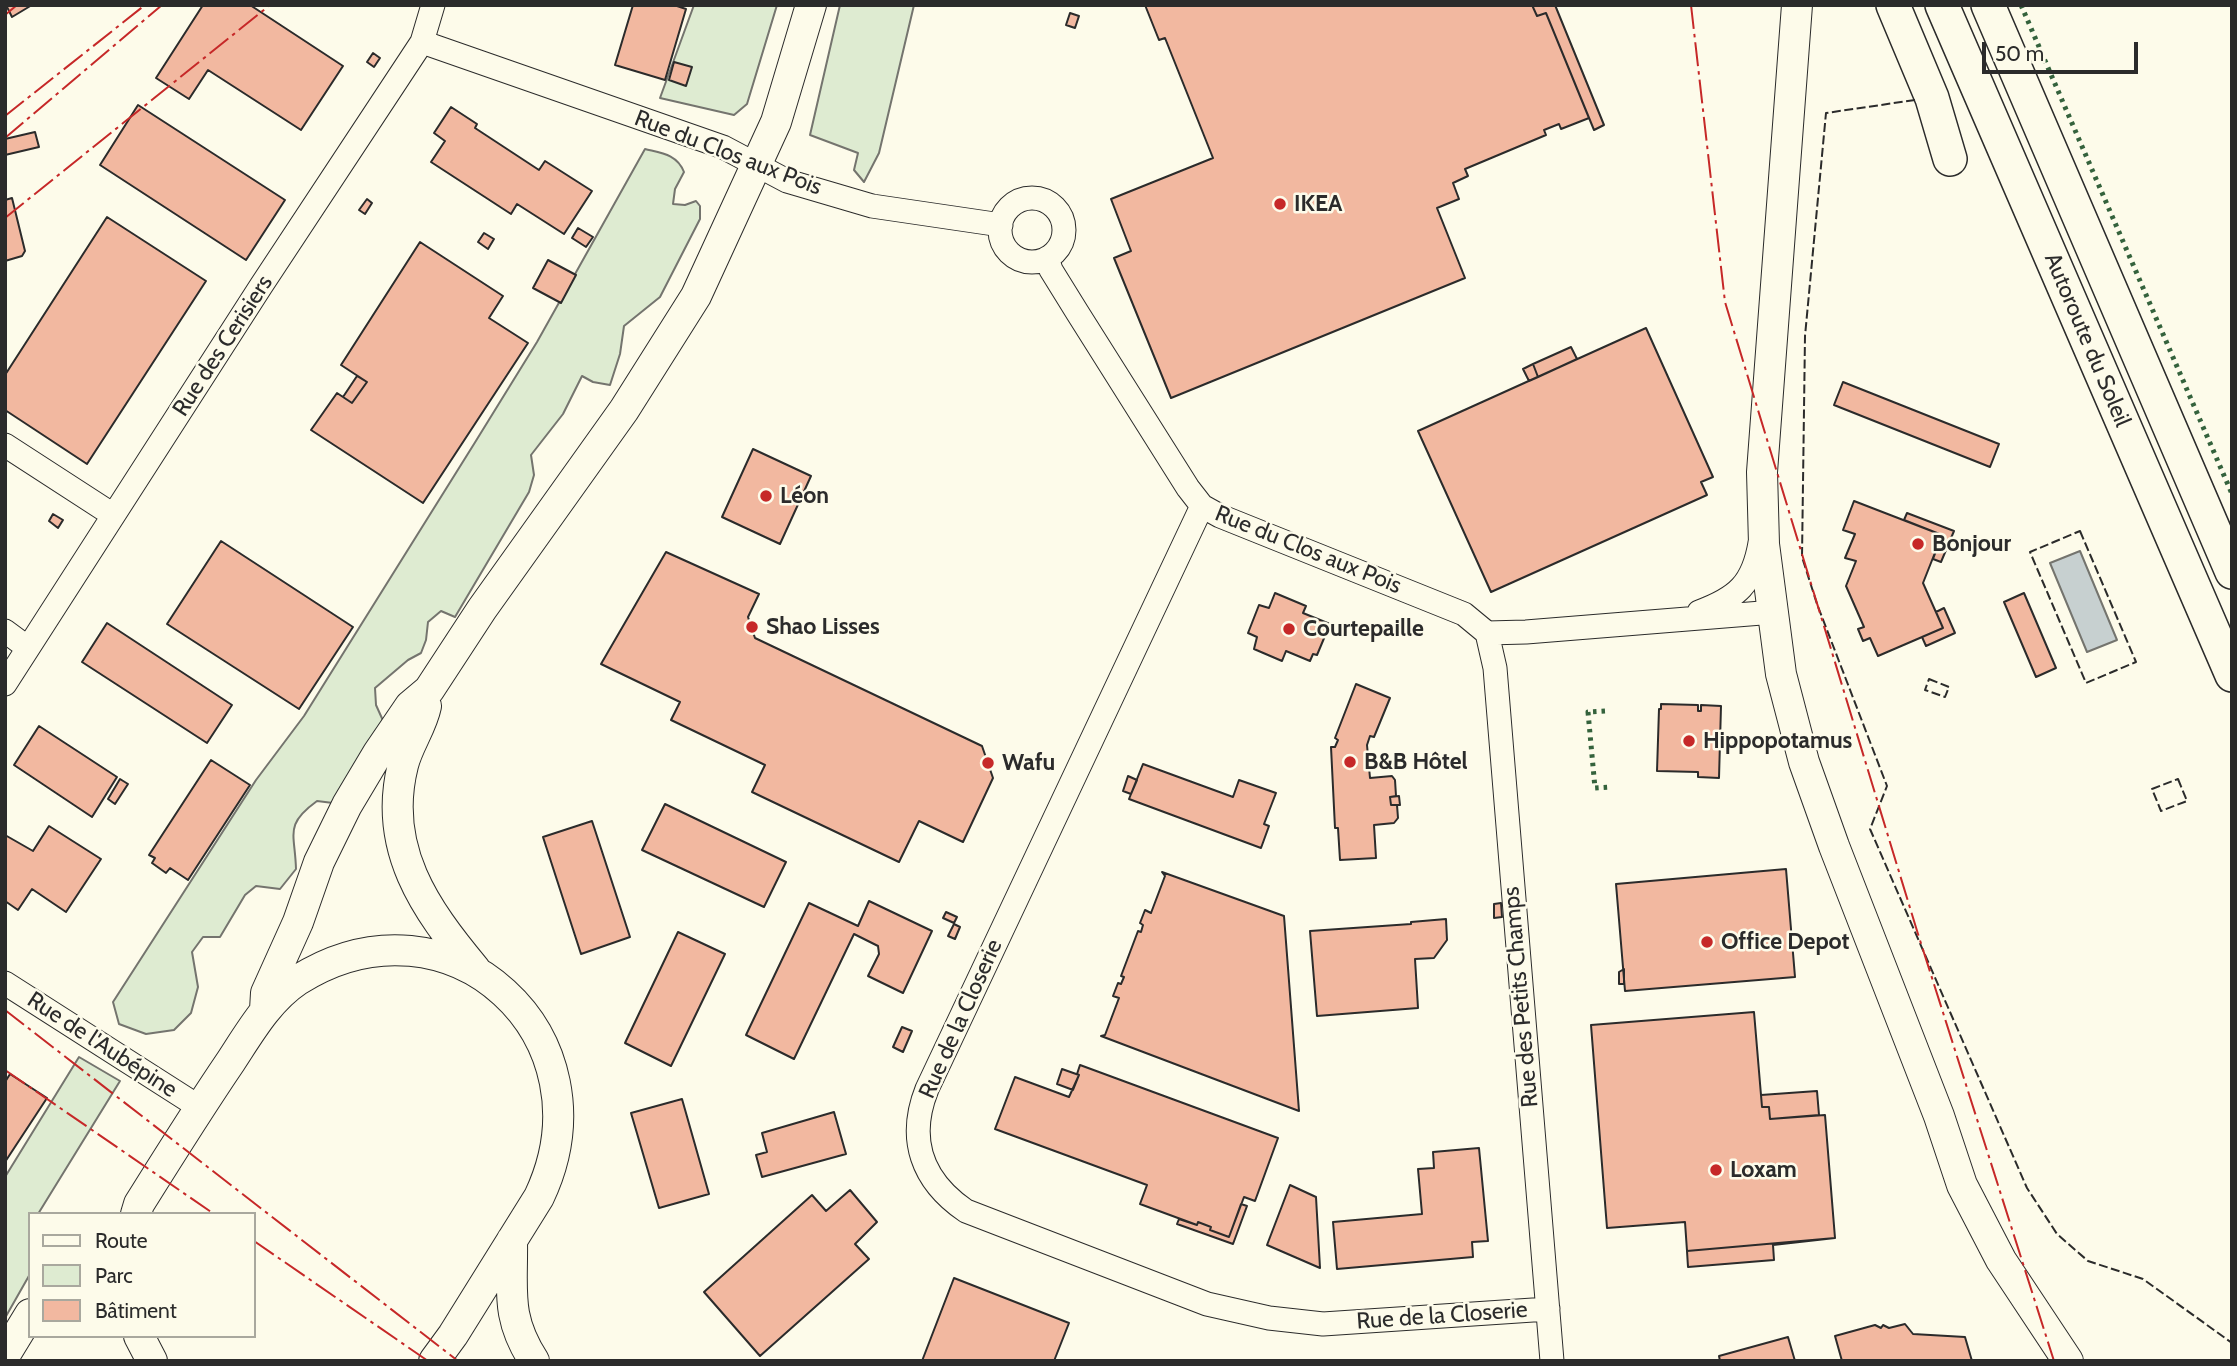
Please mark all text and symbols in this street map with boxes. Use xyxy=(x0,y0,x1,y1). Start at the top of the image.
scale bar xyxy=(1985,28,2141,72)
text: 50 m xyxy=(1995,41,2044,66)
street label: Rue du Clos aux Pois xyxy=(630,105,826,201)
place label: IKEA xyxy=(1294,190,1342,218)
marker: IKEA xyxy=(1272,196,1288,212)
street label: Autoroute du Soleil xyxy=(2038,249,2136,431)
street label: Rue des Cerisiers xyxy=(167,270,279,422)
place label: Léon xyxy=(780,482,829,510)
marker: Léon xyxy=(758,488,774,504)
street label: Rue du Clos aux Pois xyxy=(1211,500,1405,600)
place label: Bonjour xyxy=(1932,530,2011,558)
marker: Bonjour xyxy=(1910,536,1926,552)
place label: Shao Lisses xyxy=(766,613,880,641)
place label: Courtepaille xyxy=(1303,615,1424,643)
marker: Shao Lisses xyxy=(744,619,760,635)
marker: Courtepaille xyxy=(1281,621,1297,637)
place label: Hippopotamus xyxy=(1703,727,1852,755)
marker: Hippopotamus xyxy=(1681,733,1697,749)
place label: B&B Hôtel xyxy=(1364,748,1468,776)
place label: Wafu xyxy=(1002,749,1055,777)
marker: B&B Hôtel xyxy=(1342,754,1358,770)
marker: Wafu xyxy=(980,755,996,771)
street label: Rue des Petits Champs xyxy=(1498,885,1544,1109)
place label: Office Depot xyxy=(1721,928,1850,956)
marker: Office Depot xyxy=(1699,934,1715,950)
street label: Rue de la Closerie xyxy=(914,935,1008,1103)
street label: Rue de l'Aubépine xyxy=(22,986,182,1104)
place label: Loxam xyxy=(1730,1156,1797,1184)
marker: Loxam xyxy=(1708,1162,1724,1178)
legend xyxy=(28,1212,256,1338)
text: Route xyxy=(95,1228,148,1253)
text: Parc xyxy=(95,1263,133,1288)
street label: Rue de la Closerie xyxy=(1356,1296,1528,1336)
text: Bâtiment xyxy=(95,1298,177,1323)

